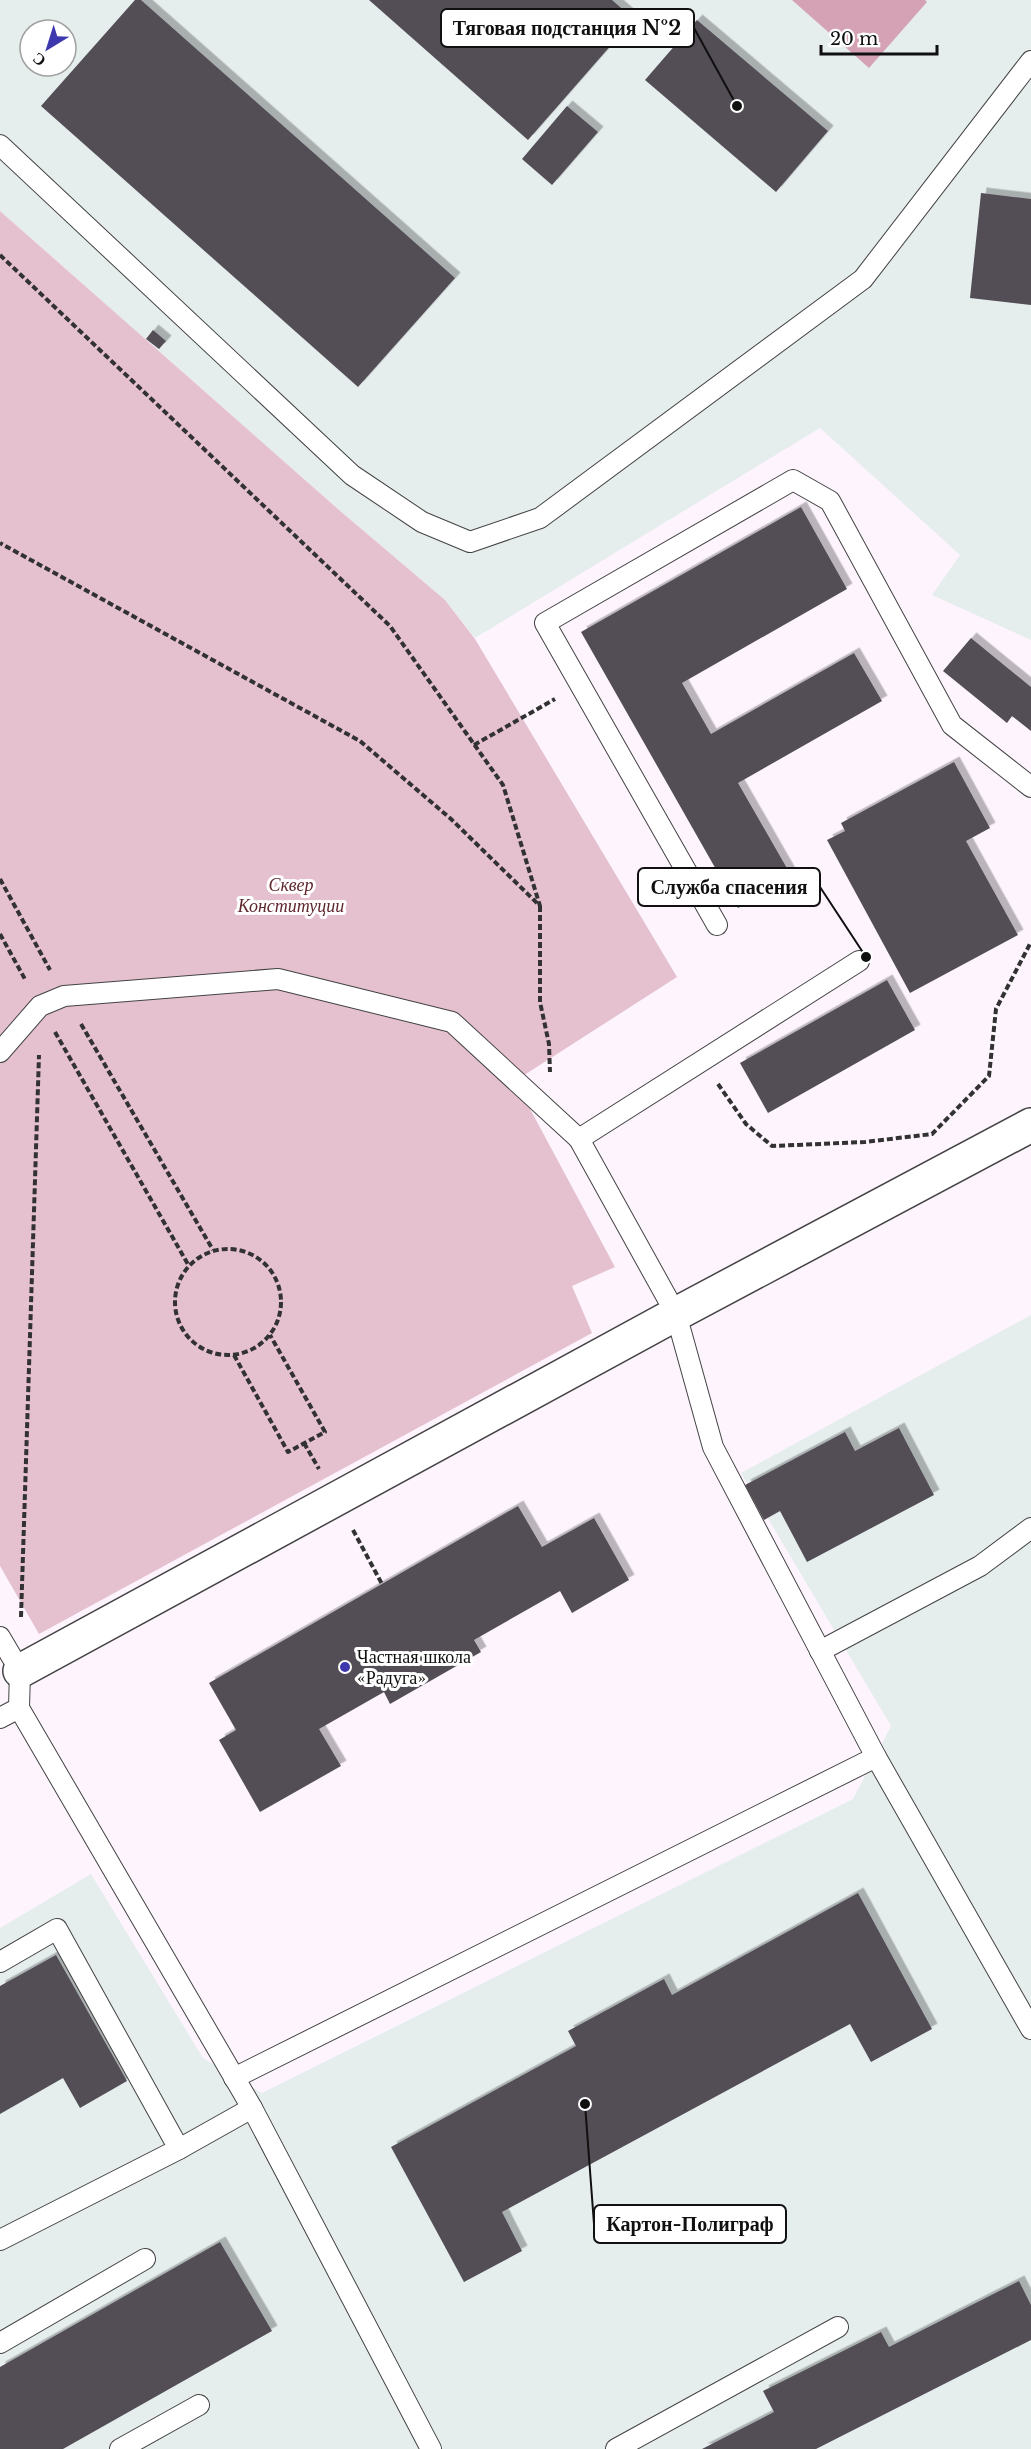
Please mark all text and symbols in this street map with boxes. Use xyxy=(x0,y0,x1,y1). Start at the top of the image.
callout: Тяговая подстанция №2 xyxy=(441,9,694,47)
text: Тяговая подстанция №2 xyxy=(453,16,681,40)
north arrow xyxy=(18,18,78,78)
scale bar xyxy=(821,18,936,56)
text: 20 m xyxy=(830,28,878,50)
text: С xyxy=(28,48,49,71)
callout: Служба спасения xyxy=(638,868,820,906)
park label: Сквер Конституции xyxy=(237,874,344,917)
text: Служба спасения xyxy=(650,875,808,899)
place label: Частная школа «Радуга» xyxy=(357,1646,471,1689)
marker: Частная школа «Радуга» xyxy=(338,1660,352,1674)
callout: Картон-Полиграф xyxy=(594,2205,786,2243)
text: Картон-Полиграф xyxy=(606,2212,774,2236)

